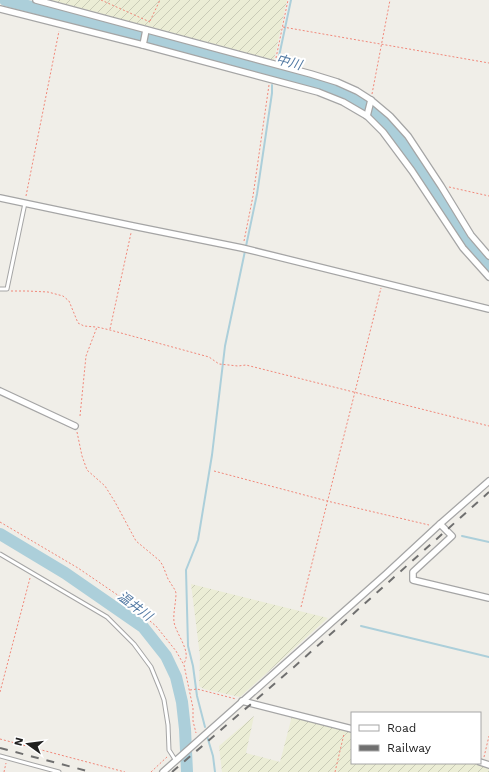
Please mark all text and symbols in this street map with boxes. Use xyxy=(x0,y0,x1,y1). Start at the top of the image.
water label: 中川 xyxy=(274,51,305,73)
water label: 温井川 xyxy=(115,588,157,625)
legend xyxy=(351,712,481,764)
text: Road xyxy=(387,721,416,735)
north arrow xyxy=(8,724,48,764)
text: N xyxy=(11,736,26,747)
text: Railway xyxy=(387,741,432,755)

